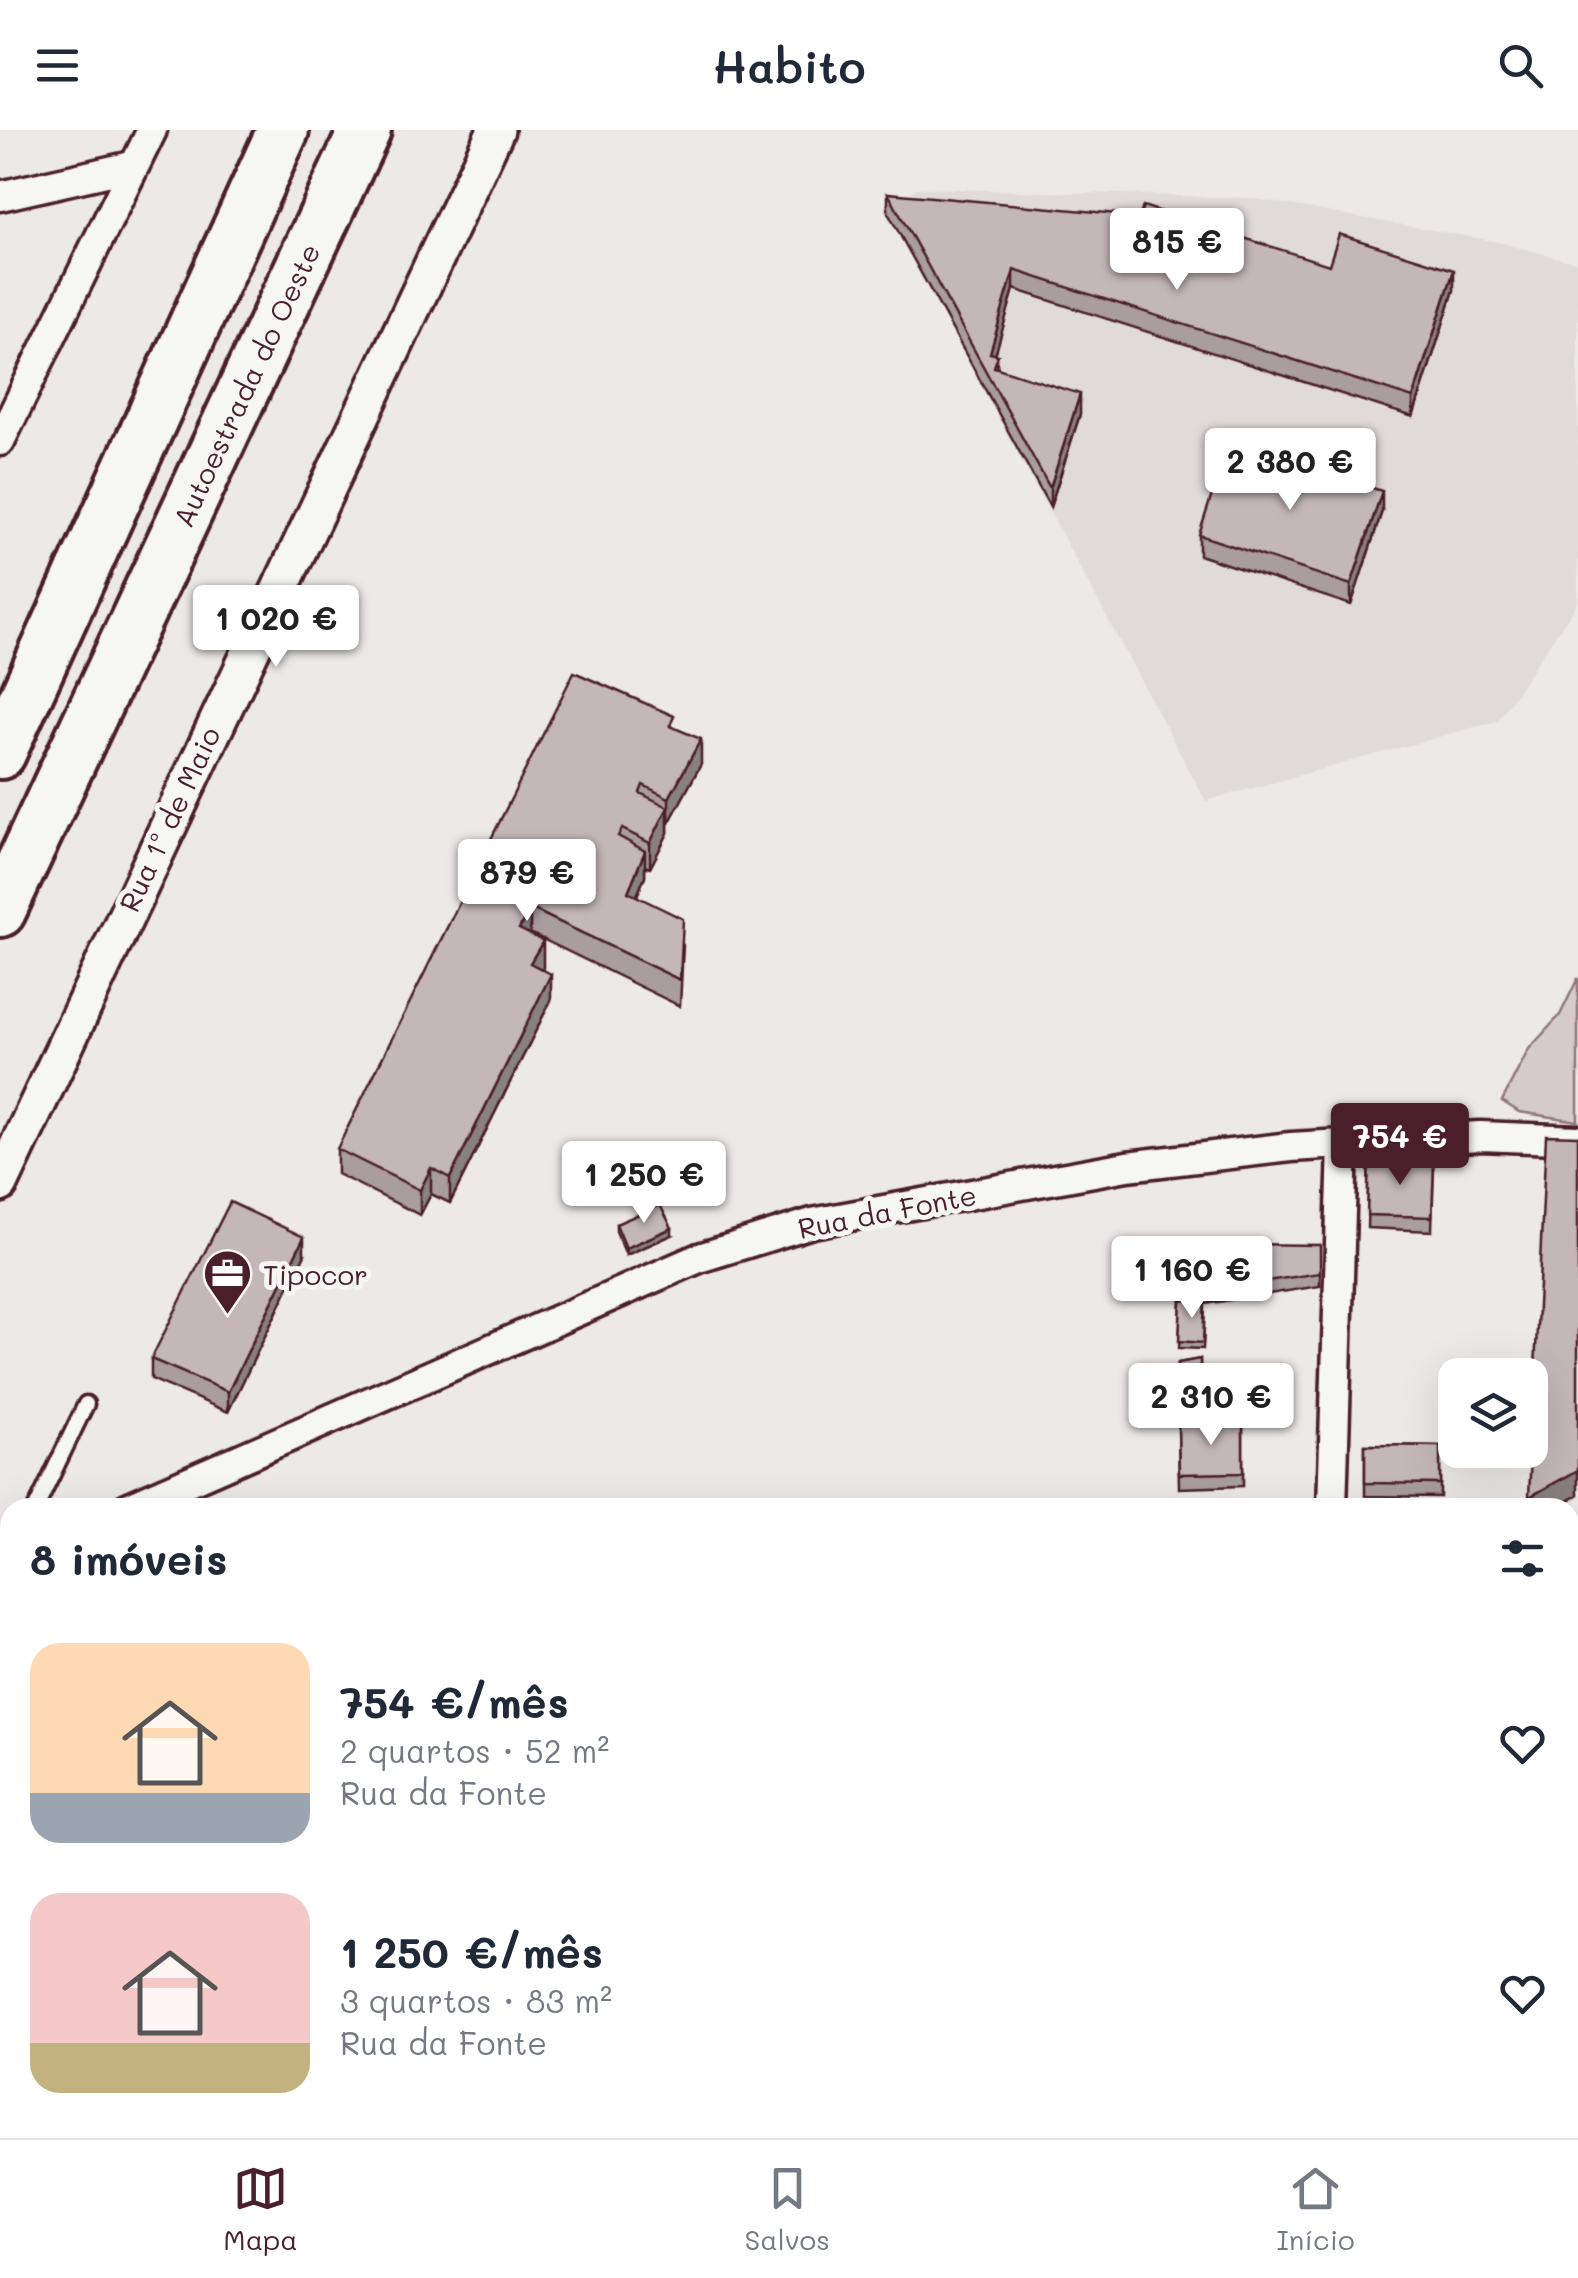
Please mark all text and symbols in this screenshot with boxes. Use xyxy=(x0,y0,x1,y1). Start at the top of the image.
text: Habito xyxy=(713,36,865,94)
icon: menu xyxy=(30,38,85,93)
icon: search xyxy=(1493,38,1548,93)
pin: 815 € xyxy=(1107,208,1247,293)
text: 815 € xyxy=(1132,219,1222,261)
street label: Autoestrada do Oeste xyxy=(164,238,328,532)
pin: 2 380 € xyxy=(1198,428,1382,513)
text: 2 380 € xyxy=(1227,439,1353,481)
pin: 1 020 € xyxy=(184,585,368,670)
text: 1 020 € xyxy=(215,596,337,638)
street label: Rua 1º de Maio xyxy=(110,721,228,917)
pin: 879 € xyxy=(457,839,597,924)
text: 879 € xyxy=(480,850,574,892)
pin: 754 € xyxy=(1330,1103,1470,1188)
text: 754 € xyxy=(1353,1114,1447,1156)
pin: 1 250 € xyxy=(552,1141,736,1226)
text: 1 250 € xyxy=(584,1152,704,1194)
street label: Rua da Fonte xyxy=(795,1176,979,1246)
pin: 1 160 € xyxy=(1100,1236,1284,1321)
text: 1 160 € xyxy=(1133,1247,1251,1289)
office icon: Tipocor xyxy=(202,1248,254,1316)
place label: Tipocor xyxy=(263,1256,368,1292)
map controls xyxy=(1438,1358,1548,1468)
button: layers xyxy=(1438,1358,1548,1468)
pin: 2 310 € xyxy=(1119,1363,1303,1448)
text: 2 310 € xyxy=(1151,1374,1271,1416)
text: 8 imóveis xyxy=(30,1531,227,1586)
icon: filters xyxy=(1495,1531,1550,1586)
text: 754 €/mês xyxy=(340,1674,569,1729)
icon: home xyxy=(110,1683,230,1803)
icon: heart xyxy=(1495,1716,1550,1771)
text: 2 quartos · 52 m² xyxy=(340,1729,609,1771)
text: Rua da Fonte xyxy=(340,1771,547,1813)
text: 1 250 €/mês xyxy=(340,1924,603,1979)
icon: home xyxy=(110,1933,230,2053)
icon: heart xyxy=(1495,1966,1550,2021)
text: 3 quartos · 83 m² xyxy=(340,1979,612,2021)
text: Rua da Fonte xyxy=(340,2021,547,2063)
tab: Mapa xyxy=(223,2161,298,2257)
tab: Salvos xyxy=(744,2161,830,2257)
tab: Início xyxy=(1276,2161,1355,2257)

